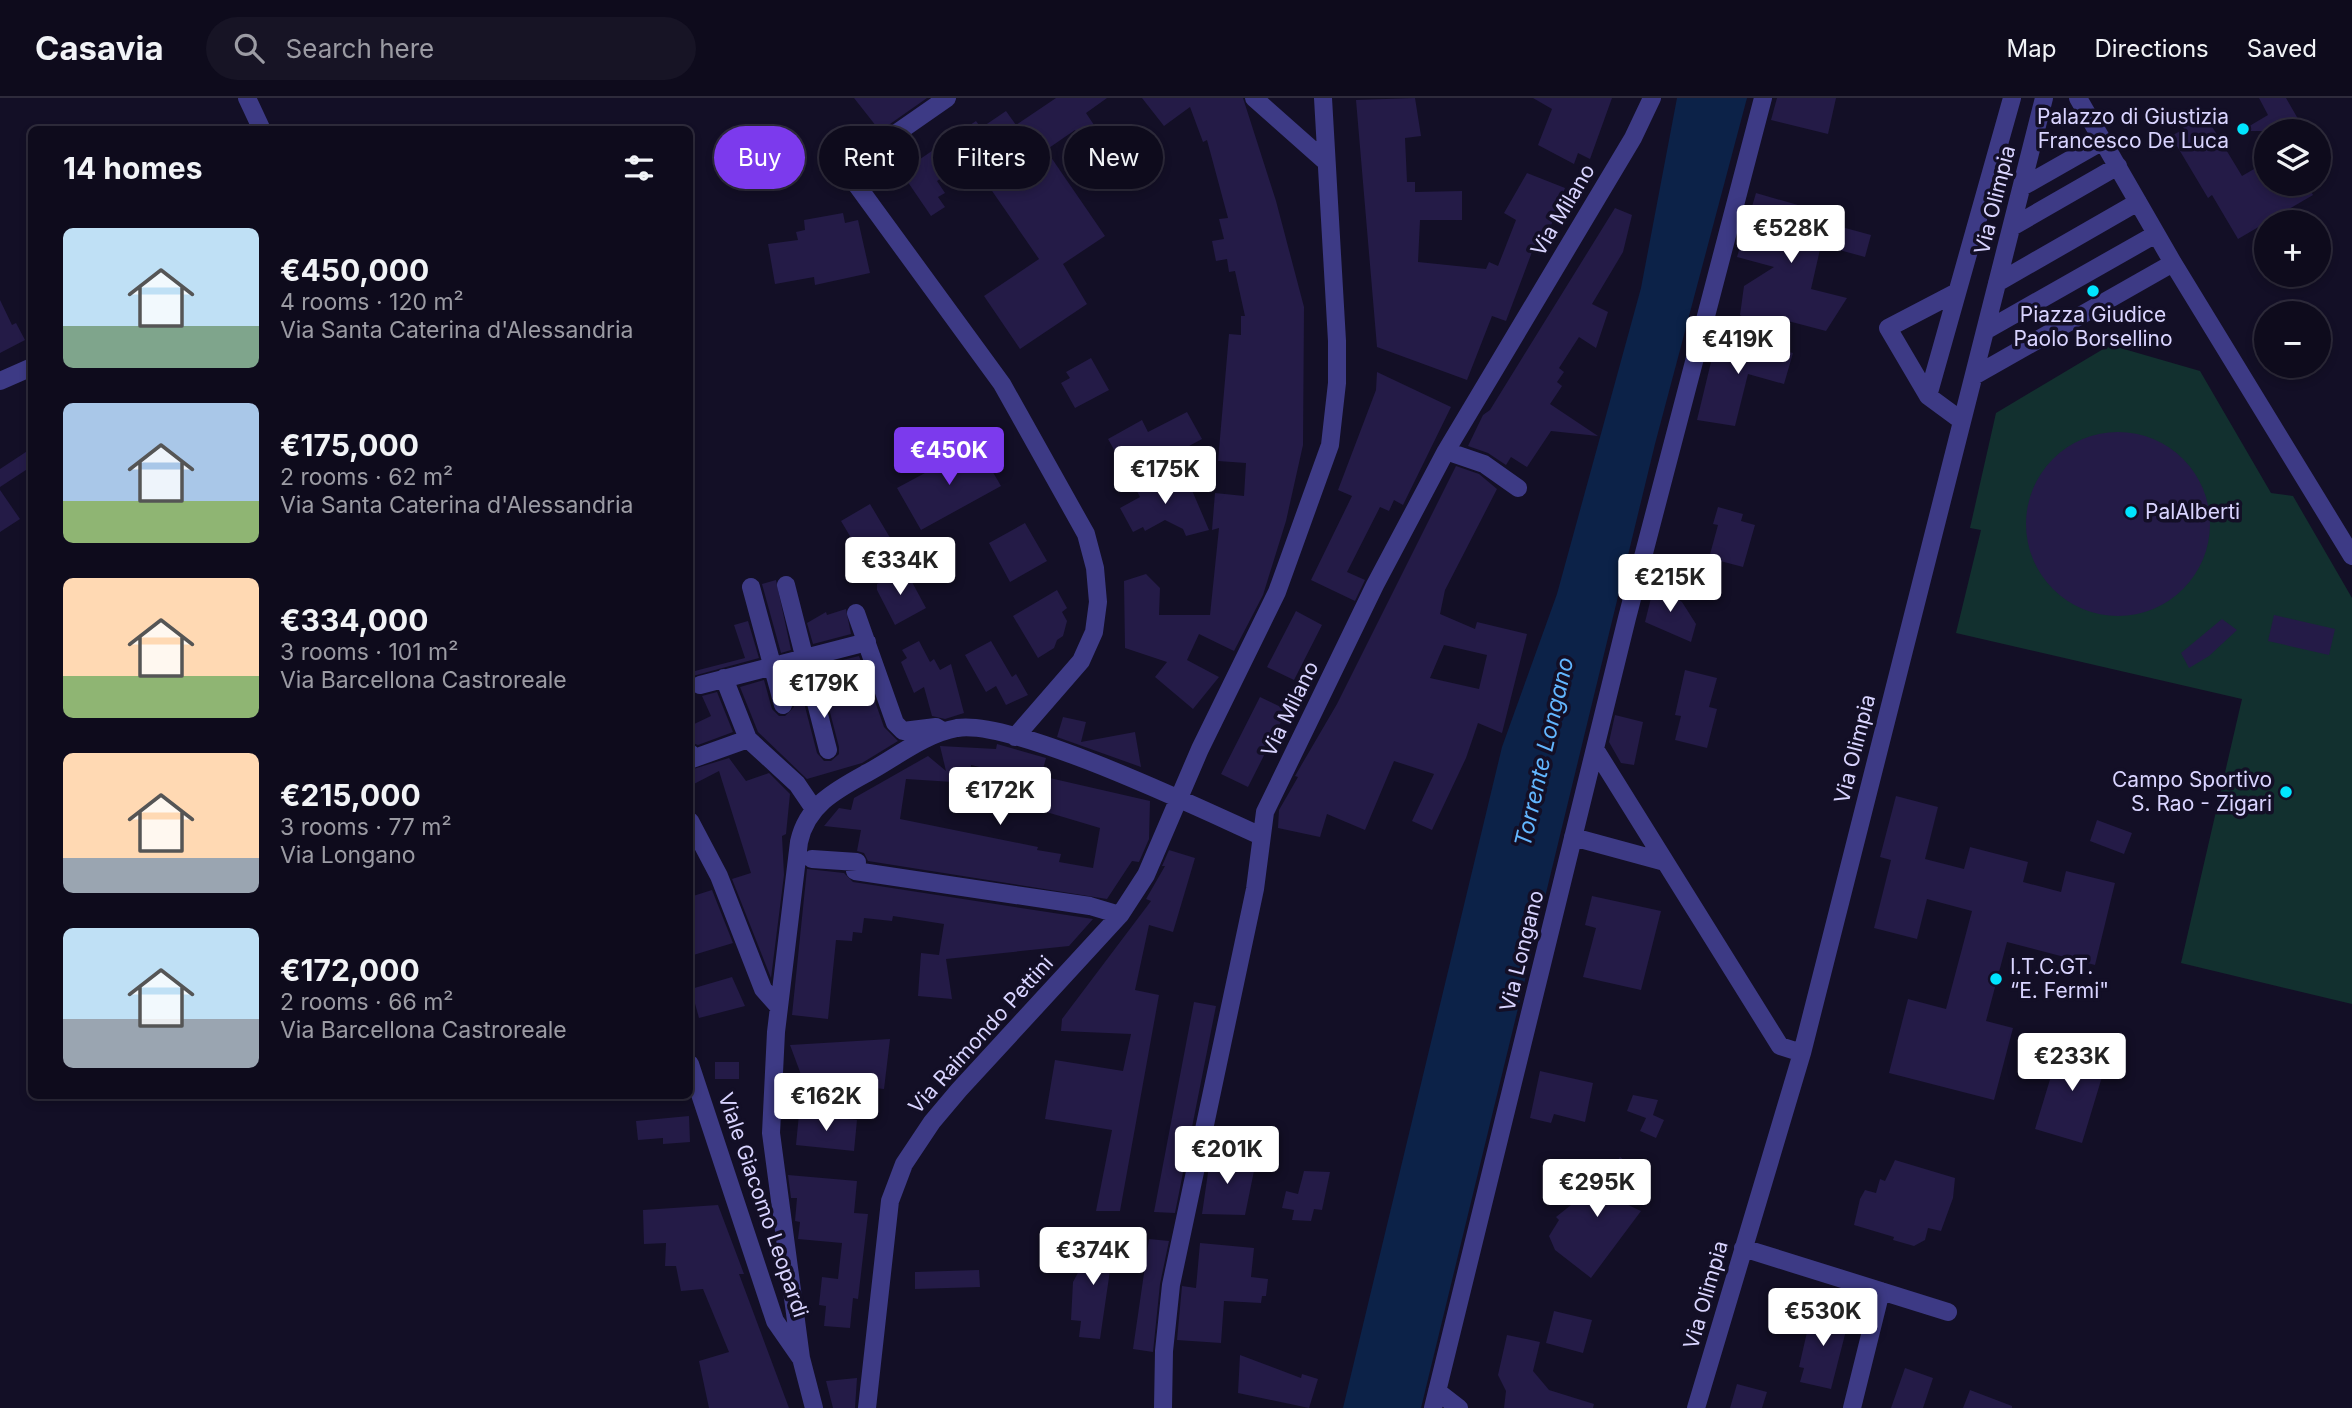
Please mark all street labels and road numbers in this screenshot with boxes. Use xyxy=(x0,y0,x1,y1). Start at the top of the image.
street label: Via Olimpia xyxy=(1969,143,2020,257)
street label: Via Milano xyxy=(1525,159,1600,260)
street label: Via Milano xyxy=(1256,657,1323,761)
street label: Via Olimpia xyxy=(1829,692,1880,806)
street label: Via Longano xyxy=(1494,888,1549,1014)
street label: Via Raimondo Pettini xyxy=(903,951,1058,1119)
street label: Viale Giacomo Leopardi xyxy=(713,1089,814,1320)
street label: Via Olimpia xyxy=(1678,1238,1733,1352)

